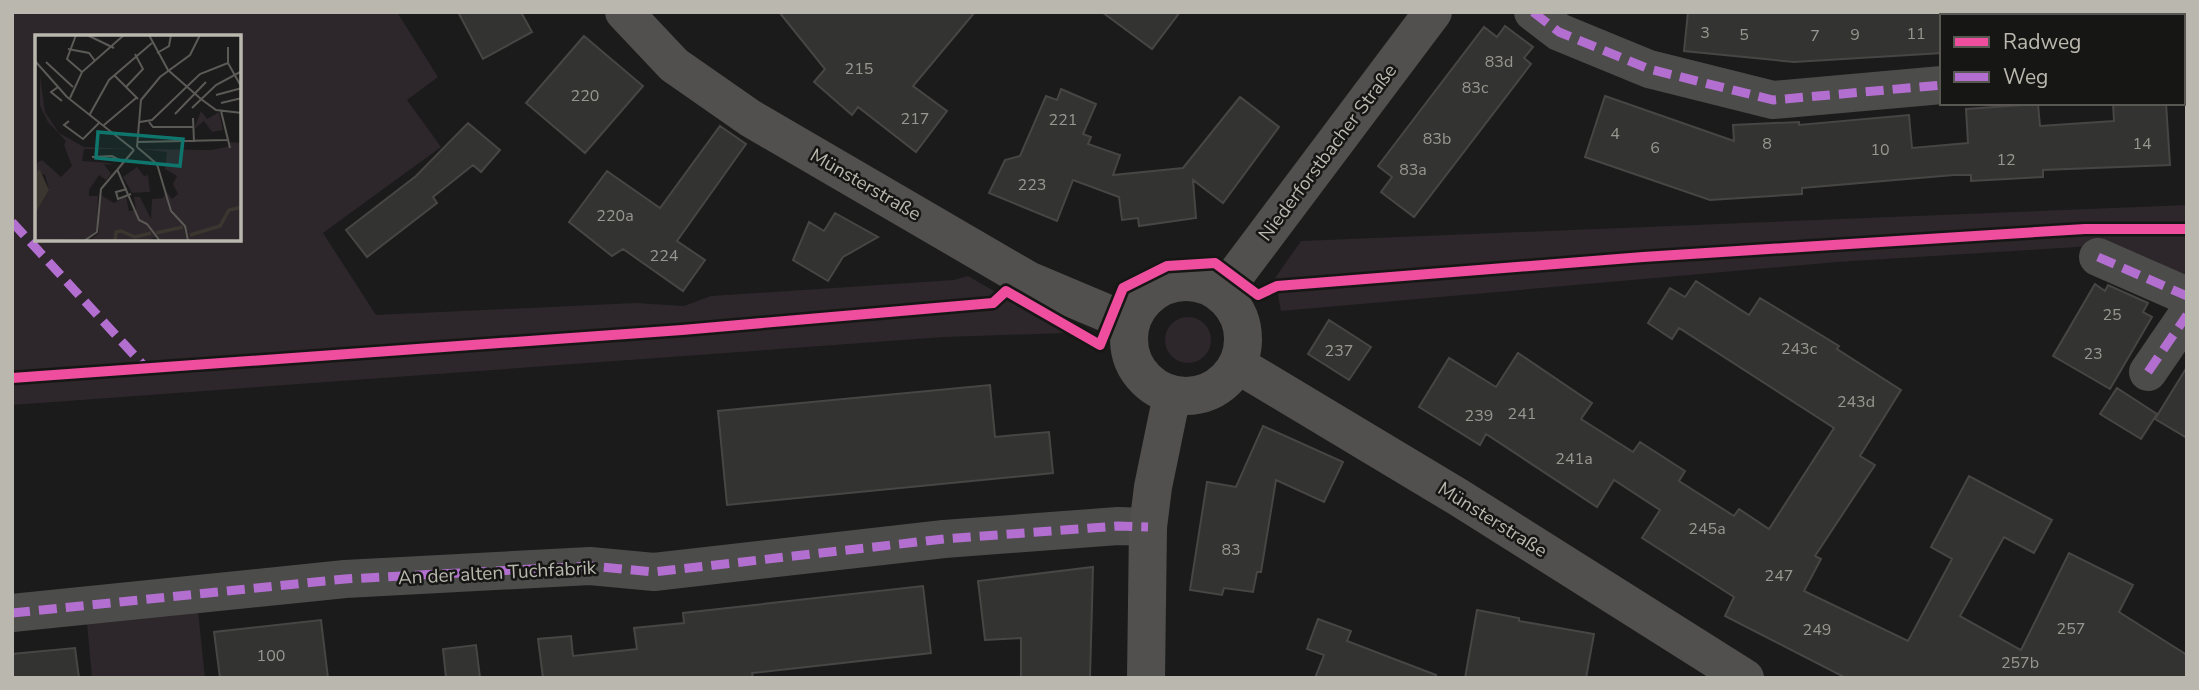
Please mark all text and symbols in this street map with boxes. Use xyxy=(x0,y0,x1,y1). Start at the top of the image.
legend xyxy=(1940,14,2185,105)
house number: 3 xyxy=(1700,22,1710,44)
house number: 11 xyxy=(1906,23,1926,45)
house number: 5 xyxy=(1739,24,1749,46)
house number: 9 xyxy=(1850,24,1860,46)
house number: 7 xyxy=(1810,25,1820,47)
text: Radweg xyxy=(2003,28,2081,56)
inset map xyxy=(35,35,242,242)
house number: 83d xyxy=(1485,51,1513,73)
house number: 215 xyxy=(845,58,873,80)
street label: Niederforstbacher Straße xyxy=(1253,59,1403,246)
text: Weg xyxy=(2003,63,2048,91)
house number: 83c xyxy=(1462,77,1489,99)
house number: 220 xyxy=(571,85,599,107)
house number: 217 xyxy=(901,108,929,130)
house number: 221 xyxy=(1049,109,1077,131)
house number: 4 xyxy=(1610,123,1620,145)
house number: 83b xyxy=(1423,128,1451,150)
house number: 8 xyxy=(1762,133,1772,155)
house number: 14 xyxy=(2132,133,2152,155)
house number: 6 xyxy=(1650,137,1660,159)
house number: 10 xyxy=(1870,139,1890,161)
street label: Münsterstraße xyxy=(805,143,926,227)
house number: 12 xyxy=(1996,149,2016,171)
house number: 83a xyxy=(1399,159,1427,181)
house number: 223 xyxy=(1018,174,1046,196)
house number: 220a xyxy=(596,205,634,227)
house number: 224 xyxy=(650,245,679,267)
house number: 25 xyxy=(2102,304,2122,326)
house number: 243c xyxy=(1781,338,1818,360)
house number: 237 xyxy=(1325,340,1353,362)
house number: 23 xyxy=(2083,343,2103,365)
house number: 243d xyxy=(1837,391,1875,413)
house number: 241 xyxy=(1508,403,1536,425)
house number: 239 xyxy=(1465,405,1493,427)
house number: 241a xyxy=(1555,448,1593,470)
street label: Münsterstraße xyxy=(1433,476,1552,564)
house number: 245a xyxy=(1688,518,1726,540)
house number: 83 xyxy=(1221,539,1241,561)
street label: An der alten Tuchfabrik xyxy=(397,555,597,591)
house number: 247 xyxy=(1765,565,1793,587)
house number: 257 xyxy=(2057,618,2085,640)
house number: 249 xyxy=(1803,619,1831,641)
house number: 100 xyxy=(257,645,285,667)
house number: 257b xyxy=(2001,652,2039,674)

